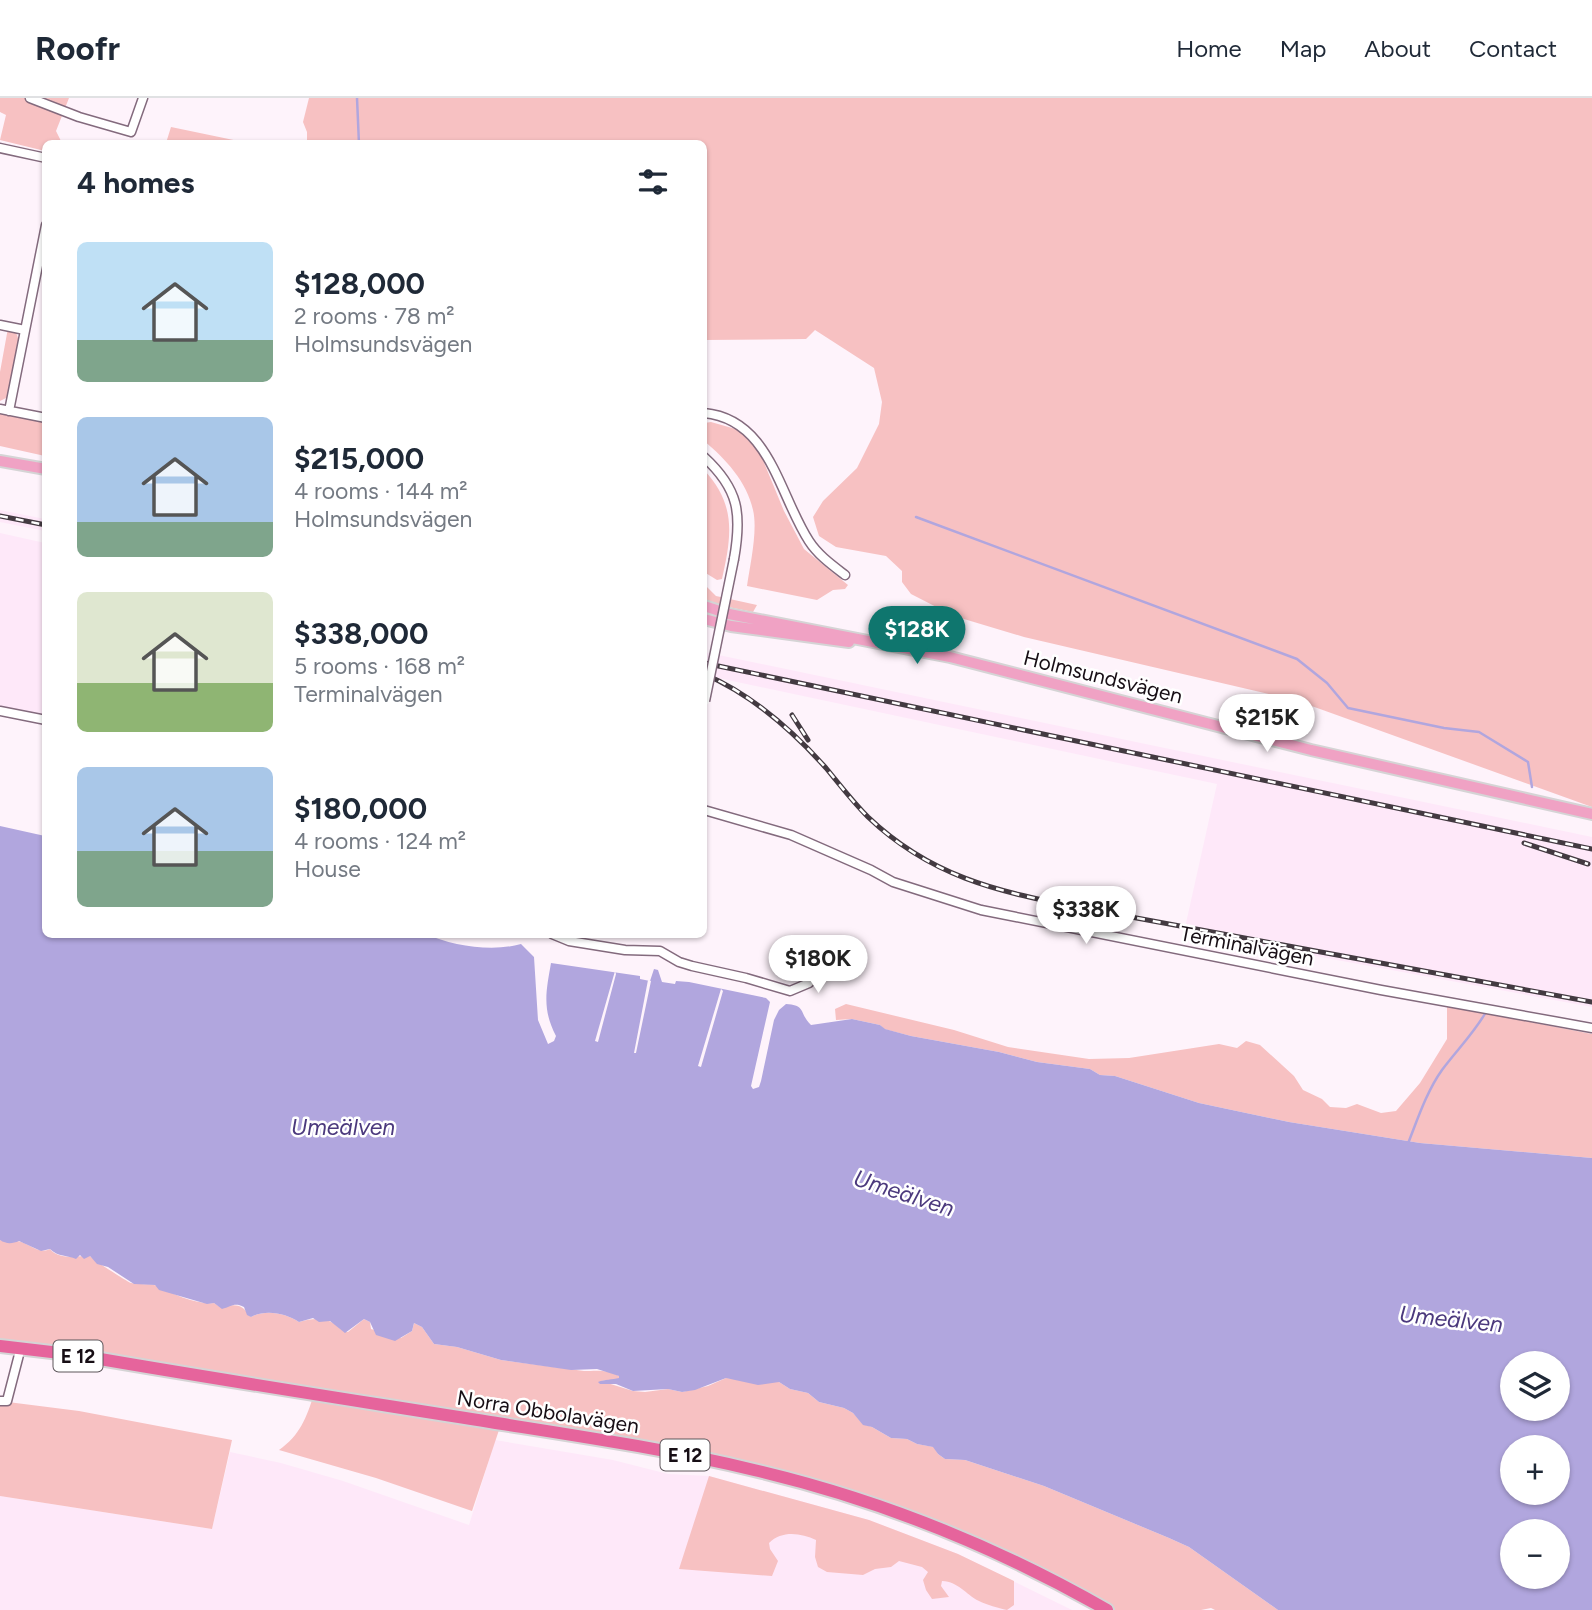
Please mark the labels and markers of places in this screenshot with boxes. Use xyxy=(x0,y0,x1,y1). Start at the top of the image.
pin: $128K xyxy=(868,606,966,666)
pin: $215K xyxy=(1218,694,1316,754)
pin: $338K xyxy=(1037,886,1135,946)
pin: $180K xyxy=(769,936,867,995)

